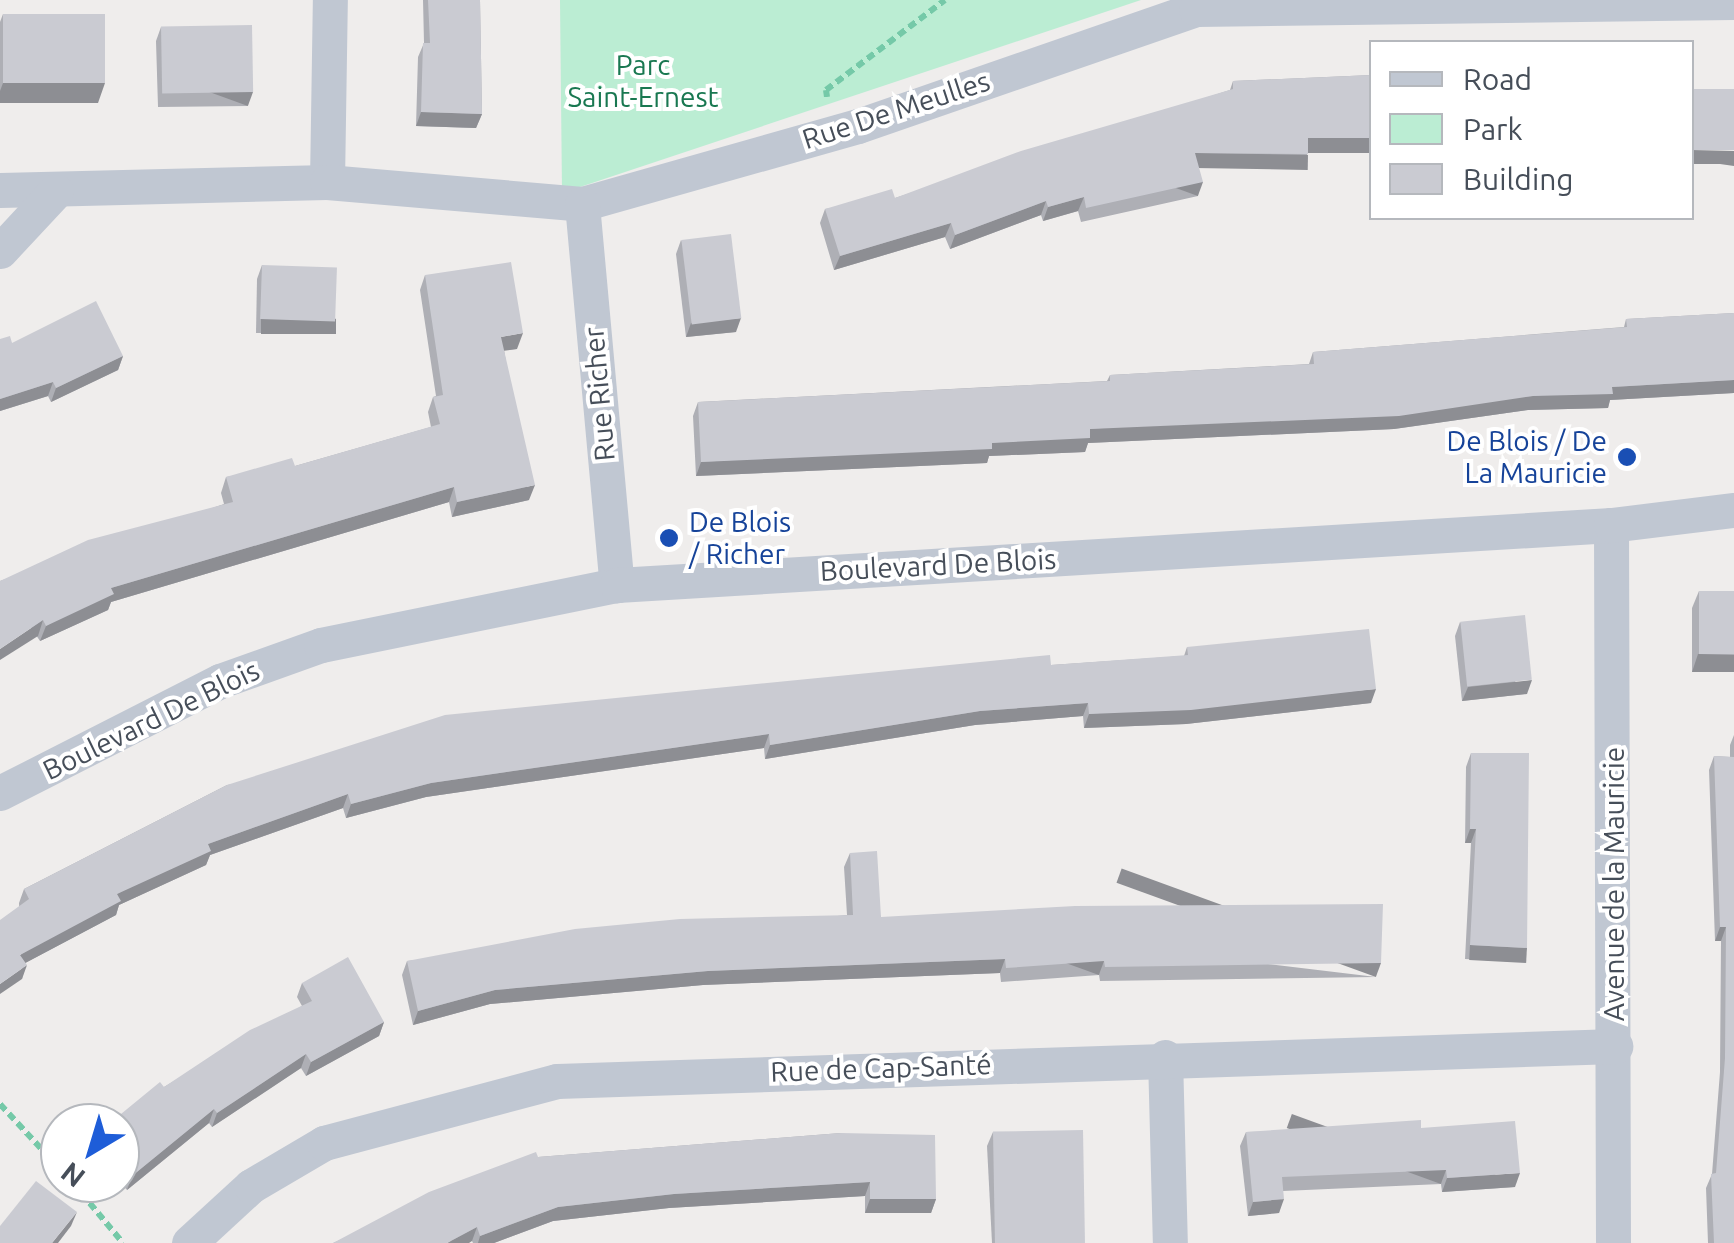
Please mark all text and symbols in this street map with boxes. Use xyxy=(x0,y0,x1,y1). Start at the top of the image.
legend xyxy=(1369,40,1694,220)
park label: Parc Saint-Ernest xyxy=(567,48,719,114)
text: Road xyxy=(1463,62,1532,96)
street label: Rue De Meulles xyxy=(798,64,994,156)
text: Park xyxy=(1463,112,1523,146)
text: Building xyxy=(1463,162,1574,196)
street label: Rue Richer xyxy=(576,325,622,463)
place label: De Blois / De La Mauricie xyxy=(1447,424,1607,490)
marker: De Blois / De La Mauricie xyxy=(1616,446,1638,468)
place label: De Blois / Richer xyxy=(689,505,791,571)
marker: De Blois / Richer xyxy=(658,527,680,549)
street label: Boulevard De Blois xyxy=(819,542,1057,588)
street label: Boulevard De Blois xyxy=(37,653,265,787)
street label: Avenue de la Mauricie xyxy=(1597,747,1631,1021)
street label: Rue de Cap-Santé xyxy=(770,1047,992,1089)
north arrow xyxy=(40,1103,140,1203)
text: N xyxy=(55,1157,90,1194)

